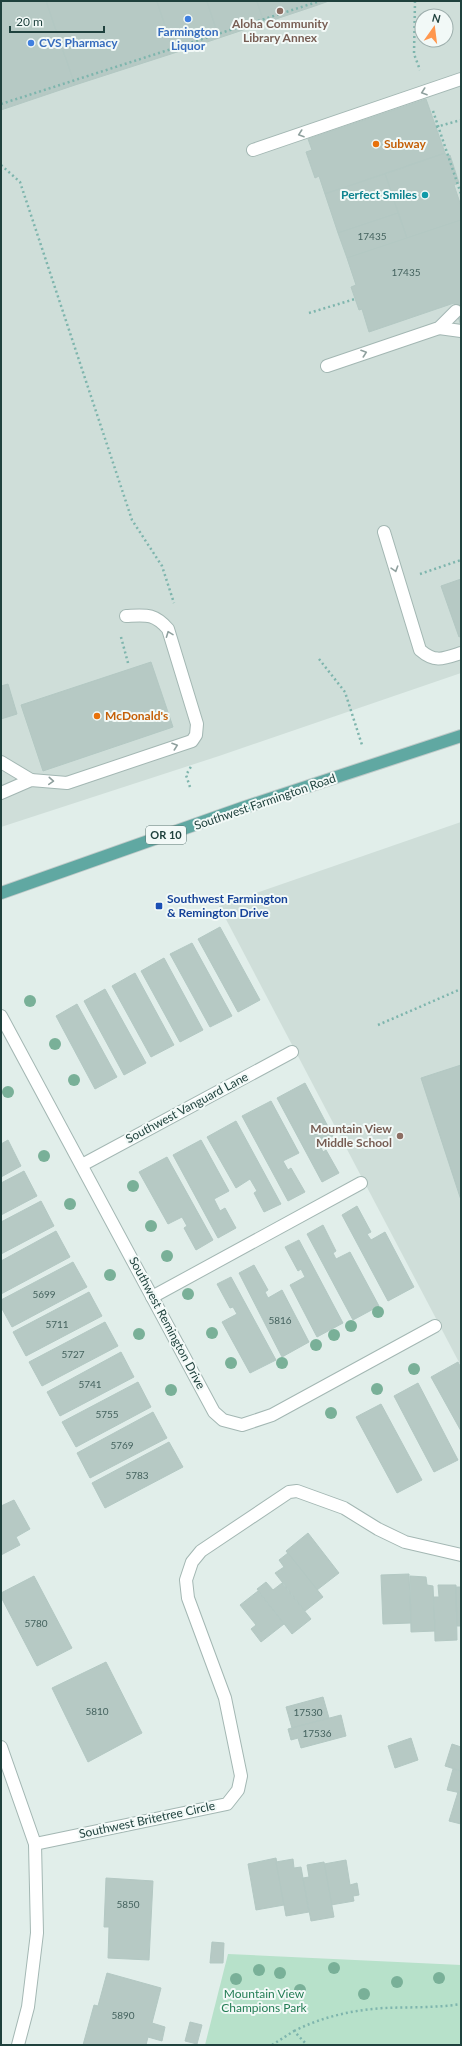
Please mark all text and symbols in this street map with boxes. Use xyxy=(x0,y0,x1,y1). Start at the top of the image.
marker: Aloha Community Library Annex xyxy=(275,6,285,16)
scale bar xyxy=(10,8,104,34)
north arrow xyxy=(414,8,454,48)
text: N xyxy=(431,10,442,25)
text: 20 m xyxy=(16,14,43,29)
marker: Farmington Liquor xyxy=(183,14,193,24)
place label: Aloha Community Library Annex xyxy=(231,16,329,45)
place label: Farmington Liquor xyxy=(158,24,219,53)
place label: CVS Pharmacy xyxy=(39,35,118,50)
marker: CVS Pharmacy xyxy=(26,38,36,48)
one-way arrow xyxy=(421,87,428,96)
one-way arrow xyxy=(298,129,305,138)
place label: Subway xyxy=(384,136,426,151)
marker: Subway xyxy=(371,139,381,149)
place label: Perfect Smiles xyxy=(341,187,417,202)
marker: Perfect Smiles xyxy=(420,190,430,200)
house number: 17435 xyxy=(357,230,387,242)
house number: 17435 xyxy=(391,266,421,278)
one-way arrow xyxy=(360,350,367,358)
one-way arrow xyxy=(390,566,399,573)
one-way arrow xyxy=(166,630,174,637)
place label: McDonald's xyxy=(105,708,168,723)
marker: McDonald's xyxy=(92,711,102,721)
one-way arrow xyxy=(172,743,179,751)
street label: Southwest Farmington Road xyxy=(192,770,338,833)
one-way arrow xyxy=(48,777,54,786)
road number: OR 10 xyxy=(146,826,186,844)
place label: Southwest Farmington & Remington Drive xyxy=(167,891,288,920)
marker: Southwest Farmington & Remington Drive xyxy=(154,901,164,911)
street label: Southwest Vanguard Lane xyxy=(123,1069,251,1146)
place label: Mountain View Middle School xyxy=(310,1121,392,1150)
marker: Mountain View Middle School xyxy=(395,1131,405,1141)
street label: Southwest Remington Drive xyxy=(126,1254,209,1392)
house number: 5699 xyxy=(32,1288,56,1300)
house number: 5816 xyxy=(268,1314,292,1326)
house number: 5711 xyxy=(45,1318,69,1330)
house number: 5727 xyxy=(61,1348,85,1360)
house number: 5741 xyxy=(78,1378,102,1390)
house number: 5755 xyxy=(95,1408,119,1420)
house number: 5769 xyxy=(110,1439,134,1451)
house number: 5783 xyxy=(125,1469,149,1481)
house number: 5780 xyxy=(24,1617,48,1629)
house number: 5810 xyxy=(85,1705,109,1717)
house number: 17530 xyxy=(293,1706,323,1718)
house number: 17536 xyxy=(302,1727,332,1739)
street label: Southwest Britetree Circle xyxy=(77,1798,216,1841)
house number: 5850 xyxy=(116,1898,140,1910)
park label: Mountain View Champions Park xyxy=(221,1986,308,2015)
house number: 5890 xyxy=(111,2009,135,2021)

